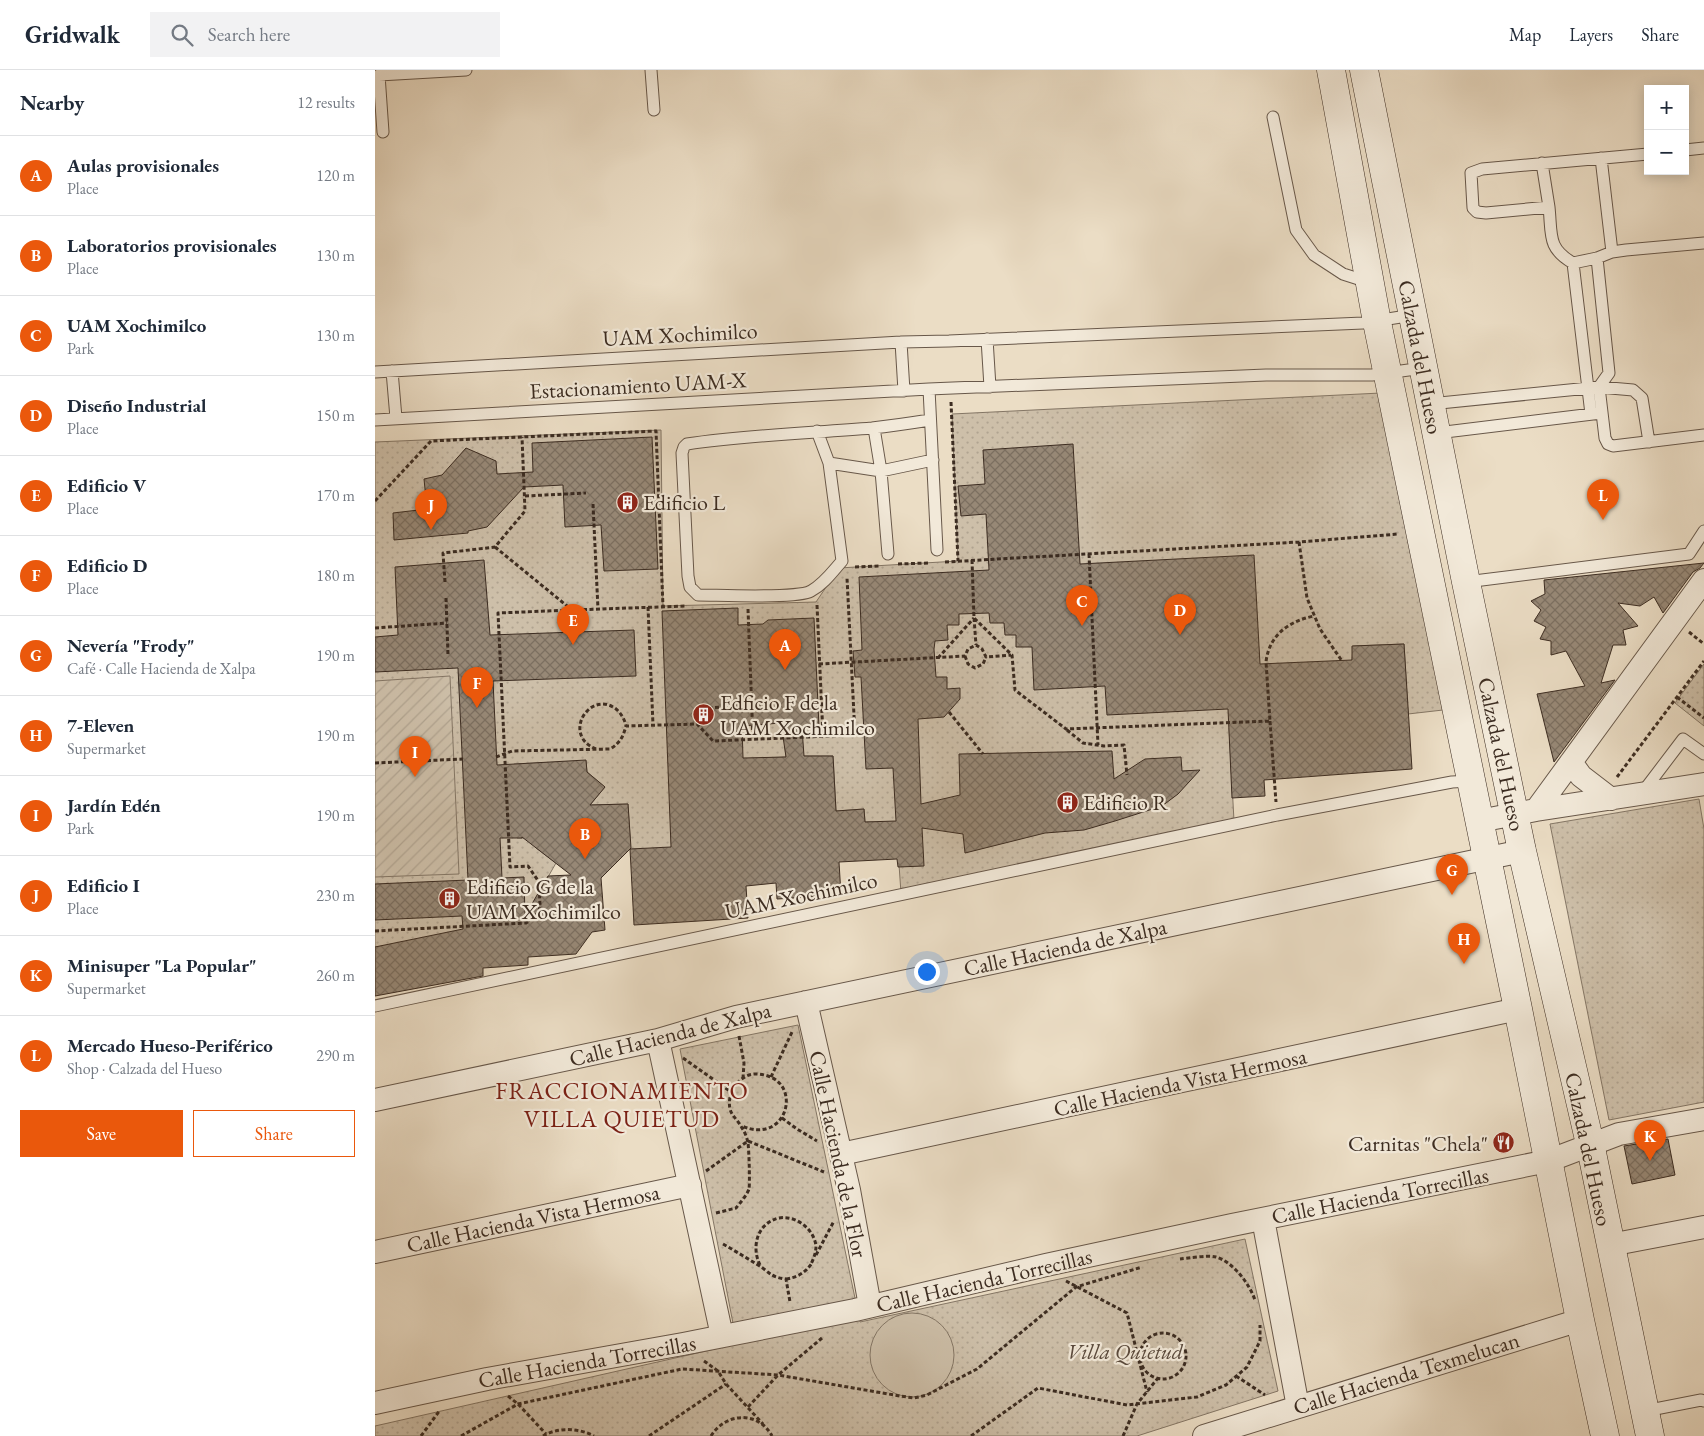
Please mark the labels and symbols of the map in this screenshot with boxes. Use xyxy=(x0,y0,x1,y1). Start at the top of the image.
street label: Calzada del Hueso xyxy=(1391,278,1450,437)
street label: UAM Xochimilco xyxy=(602,316,758,353)
street label: Estacionamiento UAM-X xyxy=(529,365,748,406)
pin: L xyxy=(1587,479,1619,520)
place label: Edificio L xyxy=(643,488,725,517)
pin: J xyxy=(415,489,447,530)
building icon: Edificio L xyxy=(615,490,639,514)
pin: C xyxy=(1066,585,1098,626)
pin: D xyxy=(1164,594,1196,635)
pin: E xyxy=(557,604,589,645)
pin: A xyxy=(769,629,801,670)
pin: F xyxy=(461,667,493,708)
street label: Calzada del Hueso xyxy=(1471,675,1532,834)
place label: Edficio F de la UAM Xochimilco xyxy=(720,688,875,742)
building icon: Edficio F de la UAM Xochimilco xyxy=(692,703,716,727)
pin: I xyxy=(399,736,431,777)
place label: Edificio R xyxy=(1083,788,1168,817)
building icon: Edificio R xyxy=(1055,790,1079,814)
pin: B xyxy=(569,818,601,859)
pin: G xyxy=(1436,854,1468,895)
street label: UAM Xochimilco xyxy=(722,865,880,926)
place label: Edificio G de la UAM Xochimilco xyxy=(466,872,621,926)
building icon: Edificio G de la UAM Xochimilco xyxy=(438,887,462,911)
street label: Calle Hacienda de Xalpa xyxy=(961,912,1170,983)
pin: H xyxy=(1448,923,1480,964)
your location xyxy=(914,959,940,985)
street label: Calle Hacienda de Xalpa xyxy=(566,995,774,1074)
street label: Calle Hacienda Vista Hermosa xyxy=(1051,1041,1309,1123)
street label: Calle Hacienda de la Flor xyxy=(802,1048,875,1261)
street label: Calzada del Hueso xyxy=(1558,1070,1619,1229)
district label: FRACCIONAMIENTO VILLA QUIETUD xyxy=(495,1075,749,1134)
pin: K xyxy=(1634,1120,1666,1161)
place label: Carnitas "Chela" xyxy=(1348,1129,1488,1158)
restaurant icon: Carnitas "Chela" xyxy=(1492,1131,1516,1155)
street label: Calle Hacienda Torrecillas xyxy=(1269,1160,1491,1231)
street label: Calle Hacienda Vista Hermosa xyxy=(404,1177,662,1259)
street label: Calle Hacienda Torrecillas xyxy=(873,1242,1095,1319)
street label: Calle Hacienda Texmelucan xyxy=(1289,1325,1523,1422)
street label: Calle Hacienda Torrecillas xyxy=(476,1328,698,1395)
park label: Villa Quietud xyxy=(1067,1337,1184,1366)

